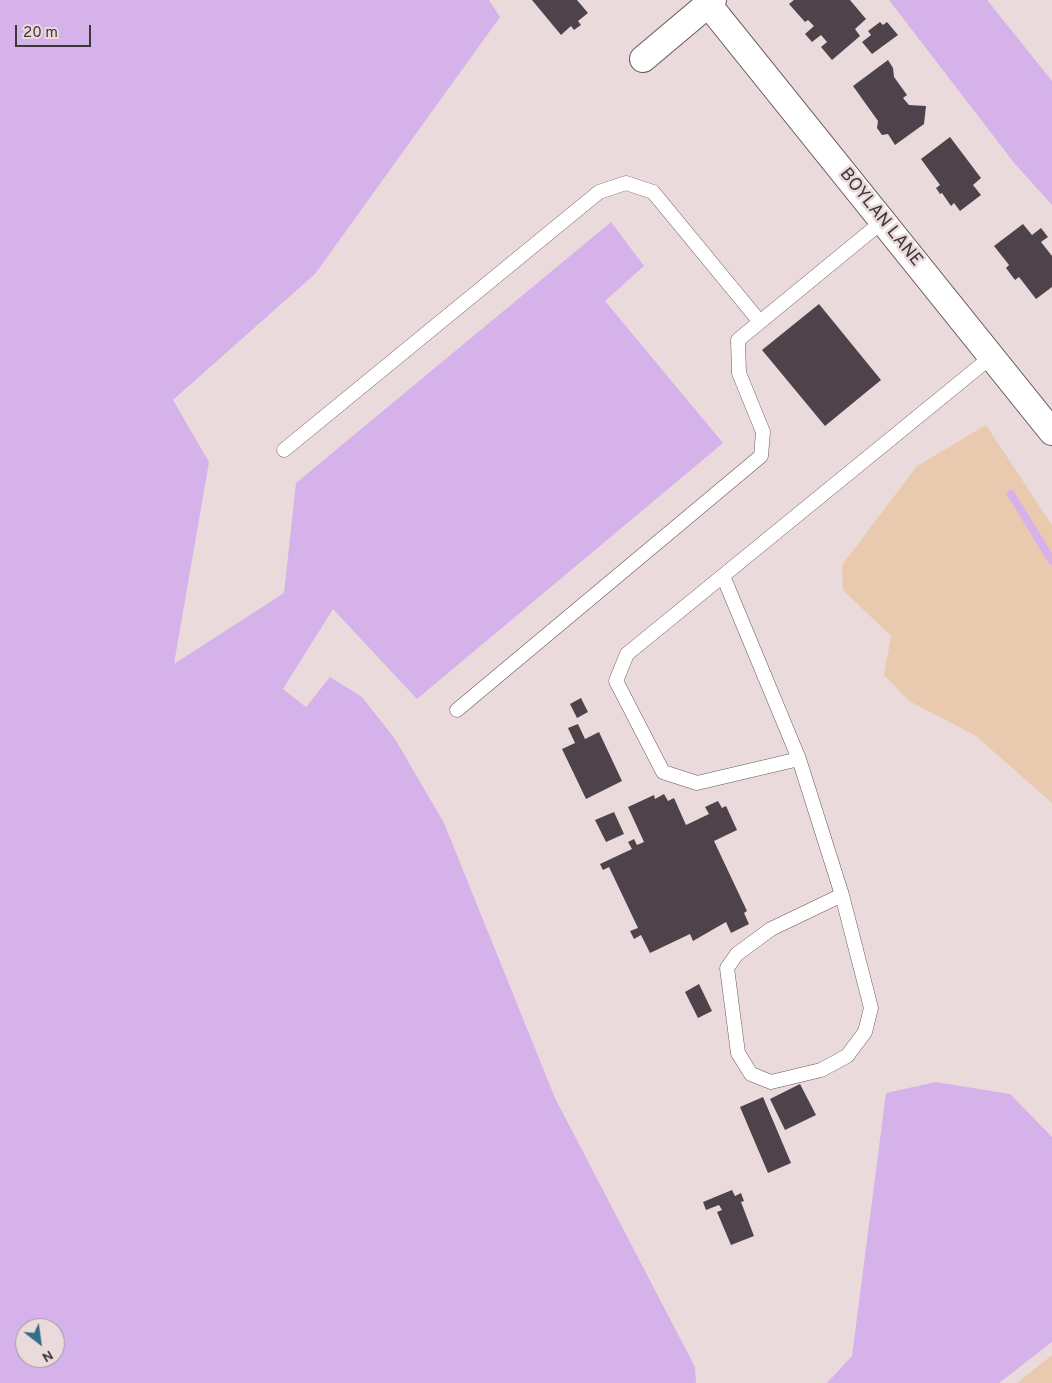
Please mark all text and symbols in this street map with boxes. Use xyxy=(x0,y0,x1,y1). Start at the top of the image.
scale bar xyxy=(18,15,94,47)
text: 20 m xyxy=(23,24,58,43)
street label: BOYLAN LANE xyxy=(834,165,926,271)
north arrow xyxy=(15,1318,65,1368)
text: N xyxy=(39,1346,56,1365)

